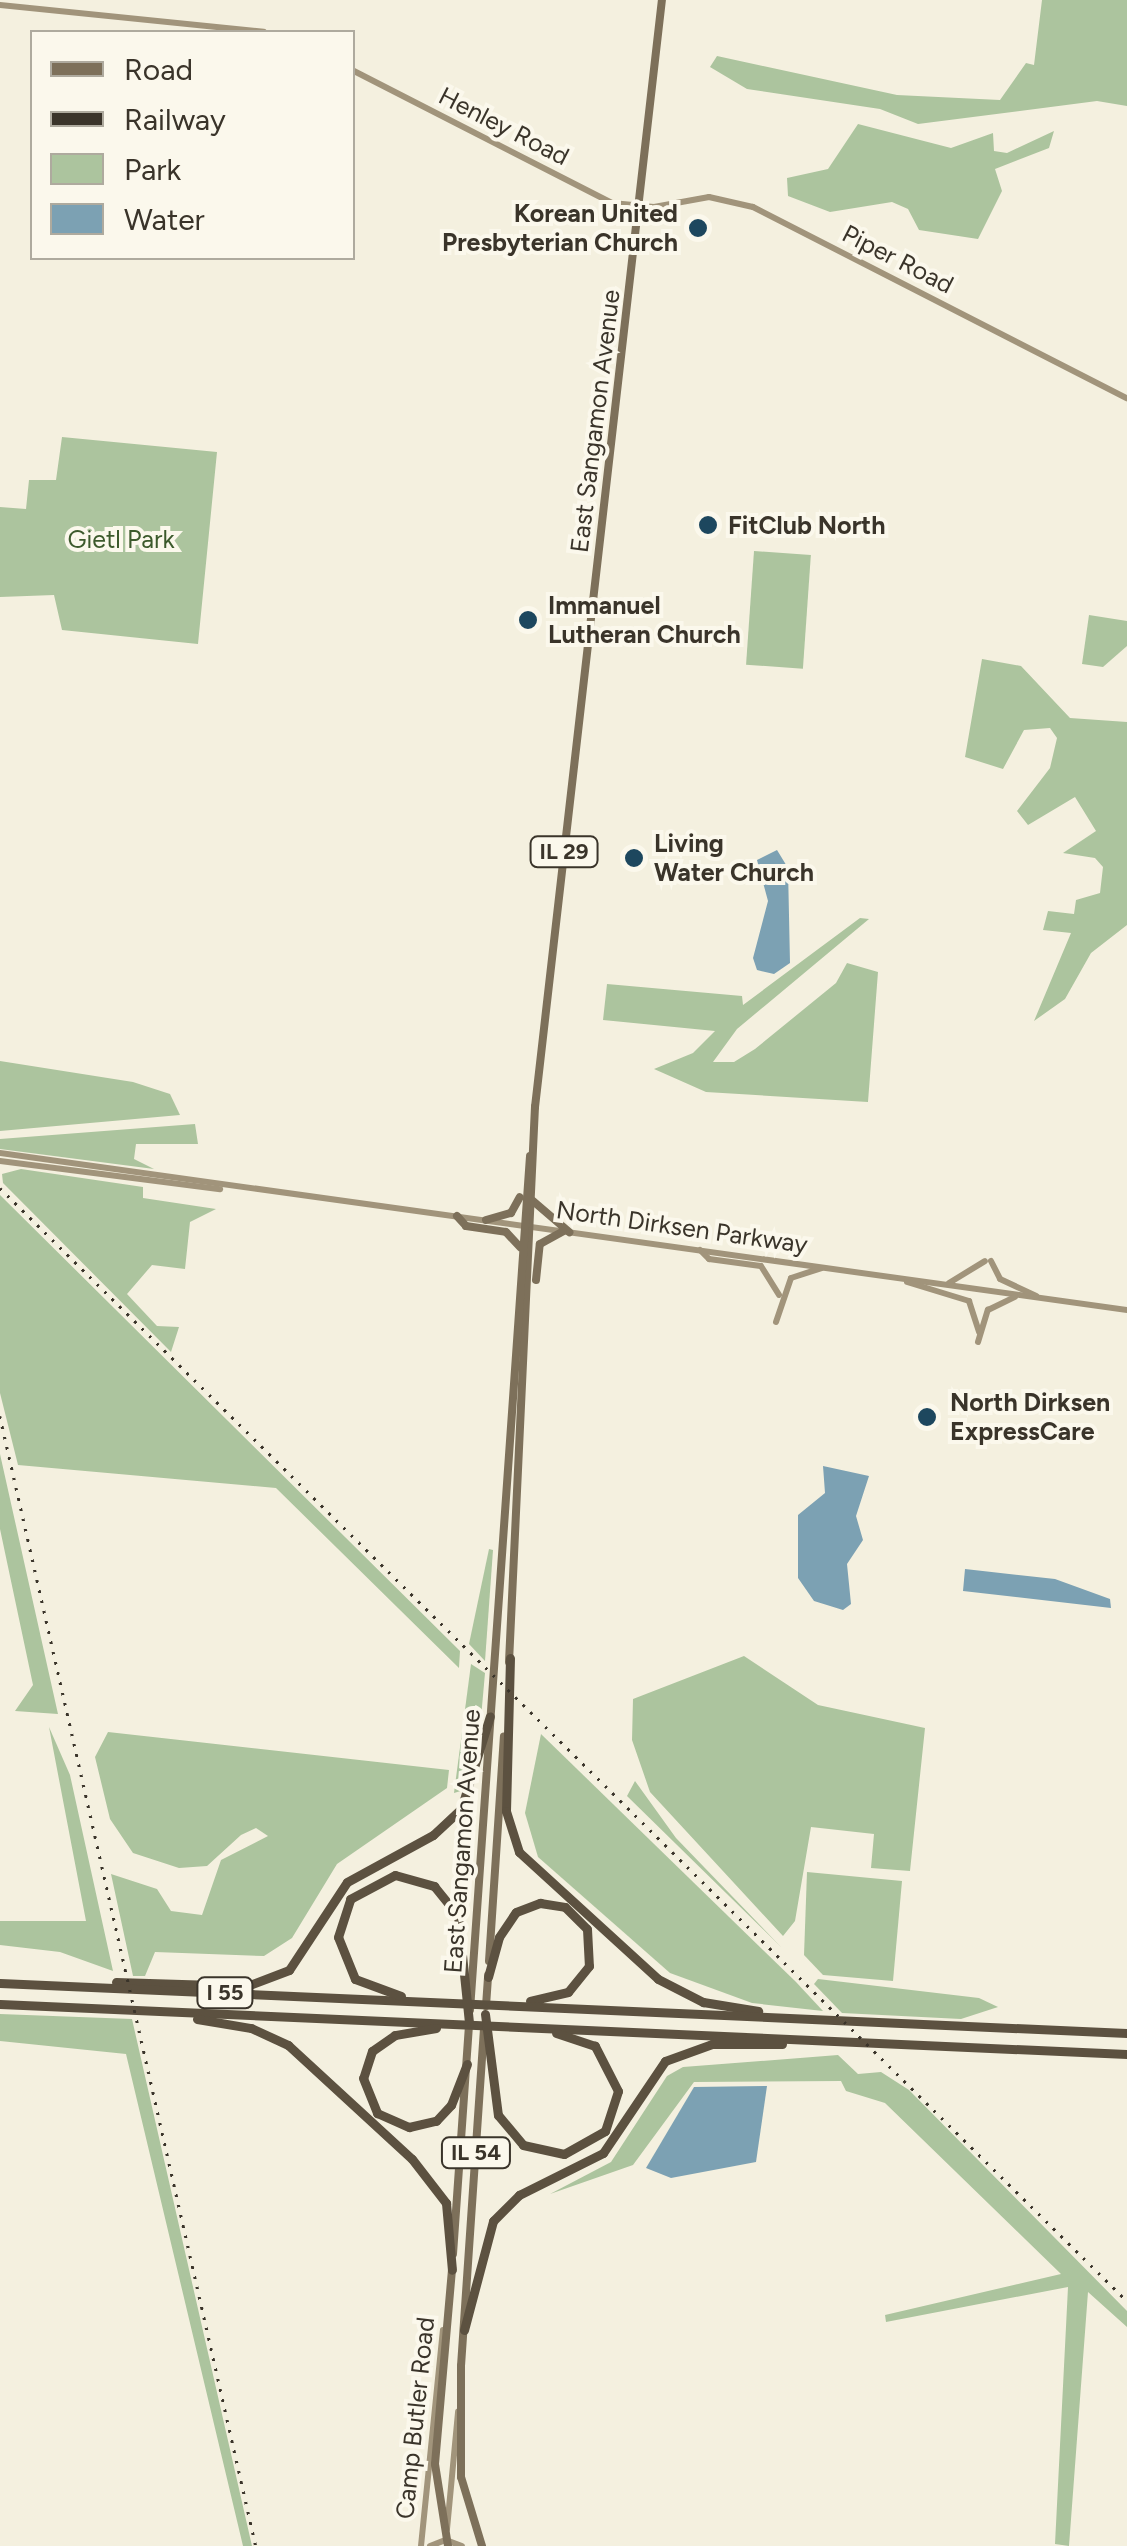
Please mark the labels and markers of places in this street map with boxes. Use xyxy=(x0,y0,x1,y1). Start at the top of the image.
place label: Korean United Presbyterian Church xyxy=(442,199,678,258)
marker: Korean United Presbyterian Church xyxy=(687,217,709,239)
place label: FitClub North xyxy=(728,510,885,540)
marker: FitClub North xyxy=(697,514,719,536)
place label: Immanuel Lutheran Church xyxy=(548,591,741,650)
marker: Immanuel Lutheran Church xyxy=(517,609,539,631)
place label: Living Water Church xyxy=(654,829,814,888)
marker: Living Water Church xyxy=(623,847,645,869)
place label: North Dirksen ExpressCare xyxy=(950,1388,1110,1447)
marker: North Dirksen ExpressCare xyxy=(914,1404,940,1430)

